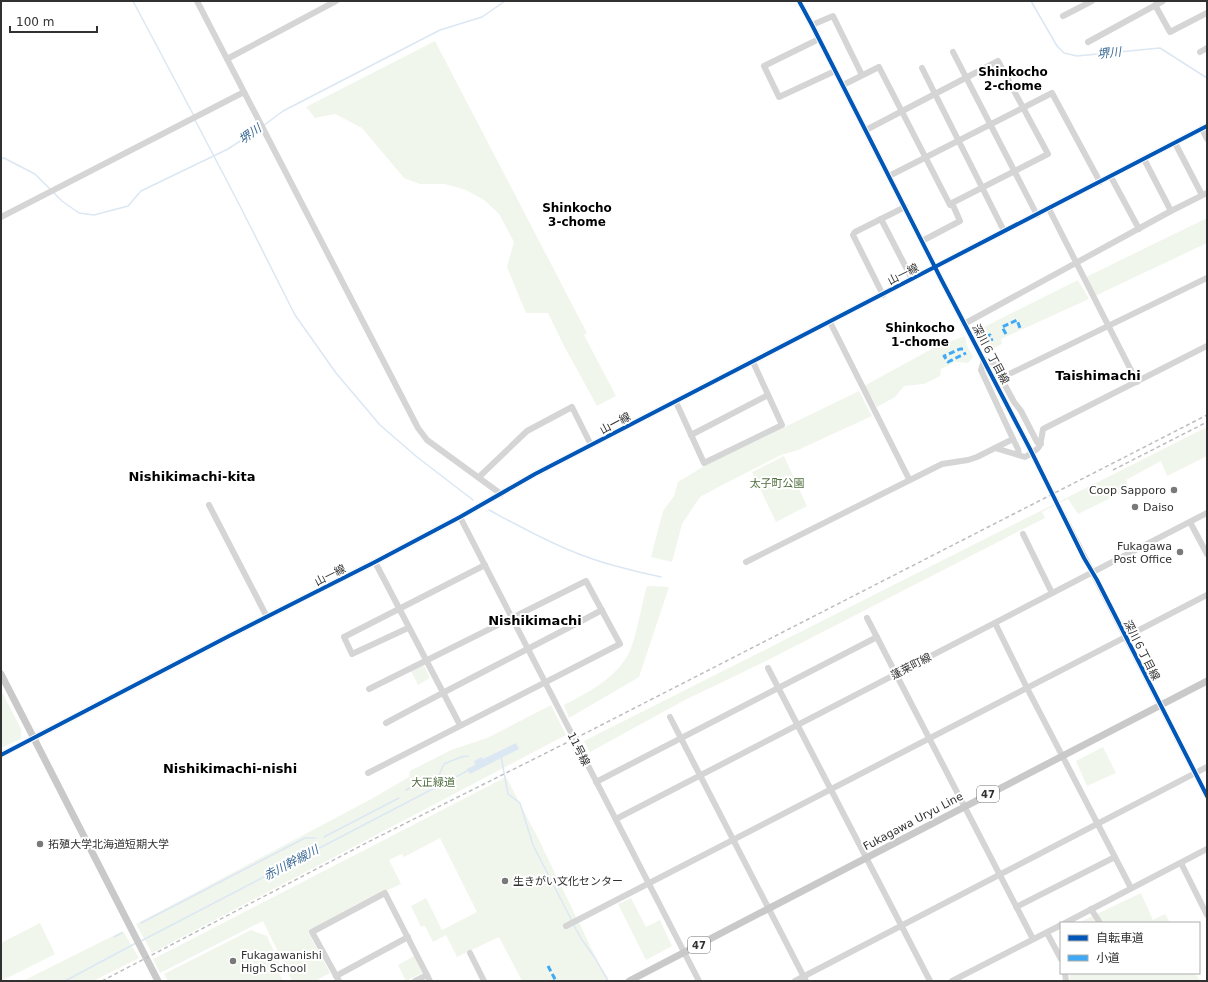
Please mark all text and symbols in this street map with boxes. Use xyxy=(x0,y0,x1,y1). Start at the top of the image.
scale bar xyxy=(10,8,97,34)
text: 100 m xyxy=(16,15,54,29)
water label: 堺川 xyxy=(1096,45,1124,61)
district label: Shinkocho 2-chome xyxy=(978,65,1048,93)
water label: 堺川 xyxy=(236,120,265,147)
district label: Shinkocho 3-chome xyxy=(542,201,612,229)
street label: 山一線 xyxy=(886,261,921,288)
district label: Shinkocho 1-chome xyxy=(885,321,955,349)
street label: 深川６丁目線 xyxy=(969,322,1012,386)
district label: Taishimachi xyxy=(1055,368,1141,383)
street label: 山一線 xyxy=(598,410,633,437)
district label: Nishikimachi-kita xyxy=(128,469,256,484)
park label: 太子町公園 xyxy=(750,477,805,490)
place label: Coop Sapporo xyxy=(1089,484,1166,497)
marker: Coop Sapporo xyxy=(1169,485,1179,495)
place label: Daiso xyxy=(1143,501,1174,514)
marker: Daiso xyxy=(1130,502,1140,512)
place label: Fukagawa Post Office xyxy=(1113,540,1172,566)
marker: Fukagawa Post Office xyxy=(1175,547,1185,557)
street label: 山一線 xyxy=(313,562,348,589)
district label: Nishikimachi xyxy=(488,613,582,628)
street label: 深川６丁目線 xyxy=(1121,618,1162,683)
street label: 蓬莱町線 xyxy=(889,651,934,682)
street label: 11号線 xyxy=(565,730,593,768)
district label: Nishikimachi-nishi xyxy=(163,761,297,776)
park label: 大正緑道 xyxy=(411,776,455,789)
road number: 47 xyxy=(977,786,999,802)
street label: Fukagawa Uryu Line xyxy=(861,790,966,853)
place label: 拓殖大学北海道短期大学 xyxy=(48,838,169,851)
marker: 拓殖大学北海道短期大学 xyxy=(35,839,45,849)
water label: 赤川幹線川 xyxy=(261,842,323,883)
place label: 生きがい文化センター xyxy=(513,875,623,888)
marker: 生きがい文化センター xyxy=(500,876,510,886)
legend xyxy=(1060,922,1200,974)
text: 自転車道 xyxy=(1096,931,1144,945)
road number: 47 xyxy=(688,937,710,953)
place label: Fukagawanishi High School xyxy=(241,949,322,975)
text: 小道 xyxy=(1096,951,1120,965)
marker: Fukagawanishi High School xyxy=(228,956,238,966)

